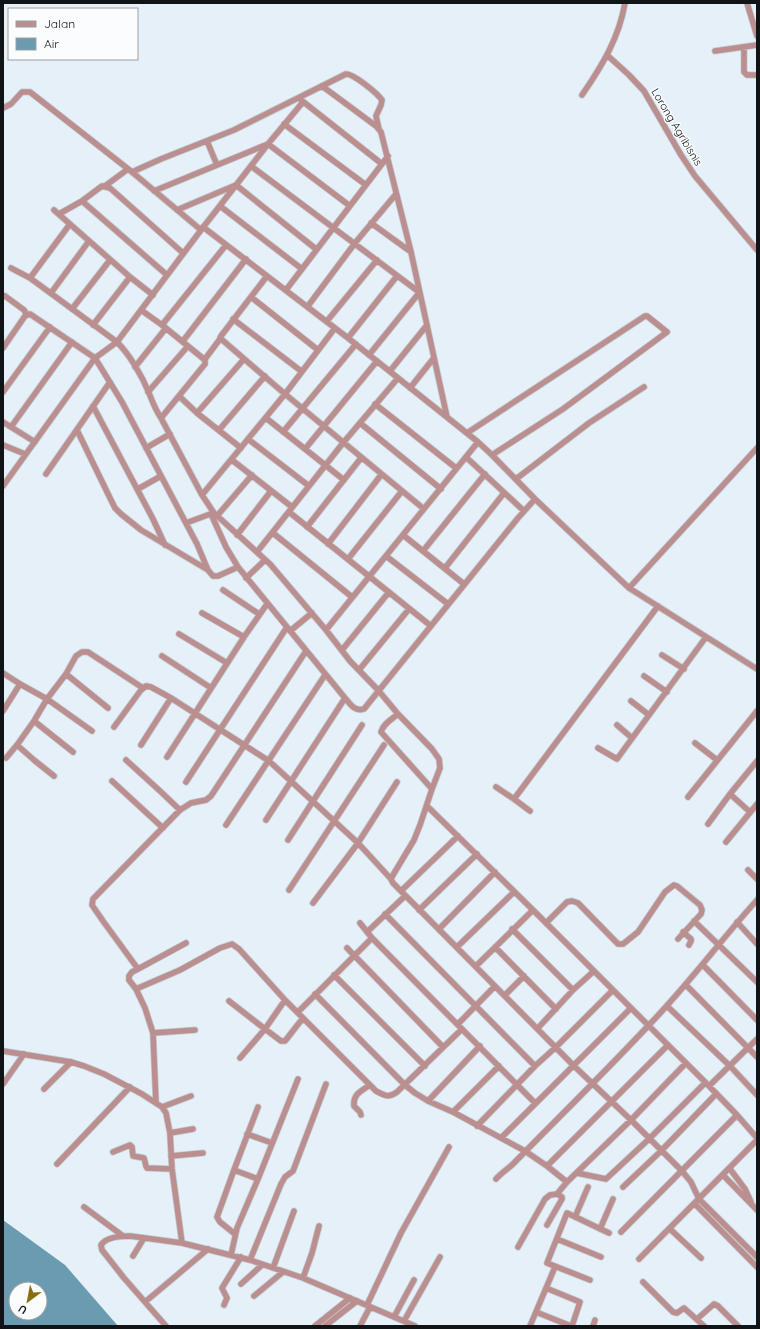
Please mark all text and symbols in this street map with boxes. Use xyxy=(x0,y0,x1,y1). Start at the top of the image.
legend xyxy=(8,8,138,60)
text: Jalan xyxy=(44,16,75,31)
text: Air xyxy=(44,36,59,51)
street label: Lorong Agribisnis xyxy=(648,86,706,168)
north arrow xyxy=(8,1281,48,1321)
text: U xyxy=(16,1301,30,1317)

